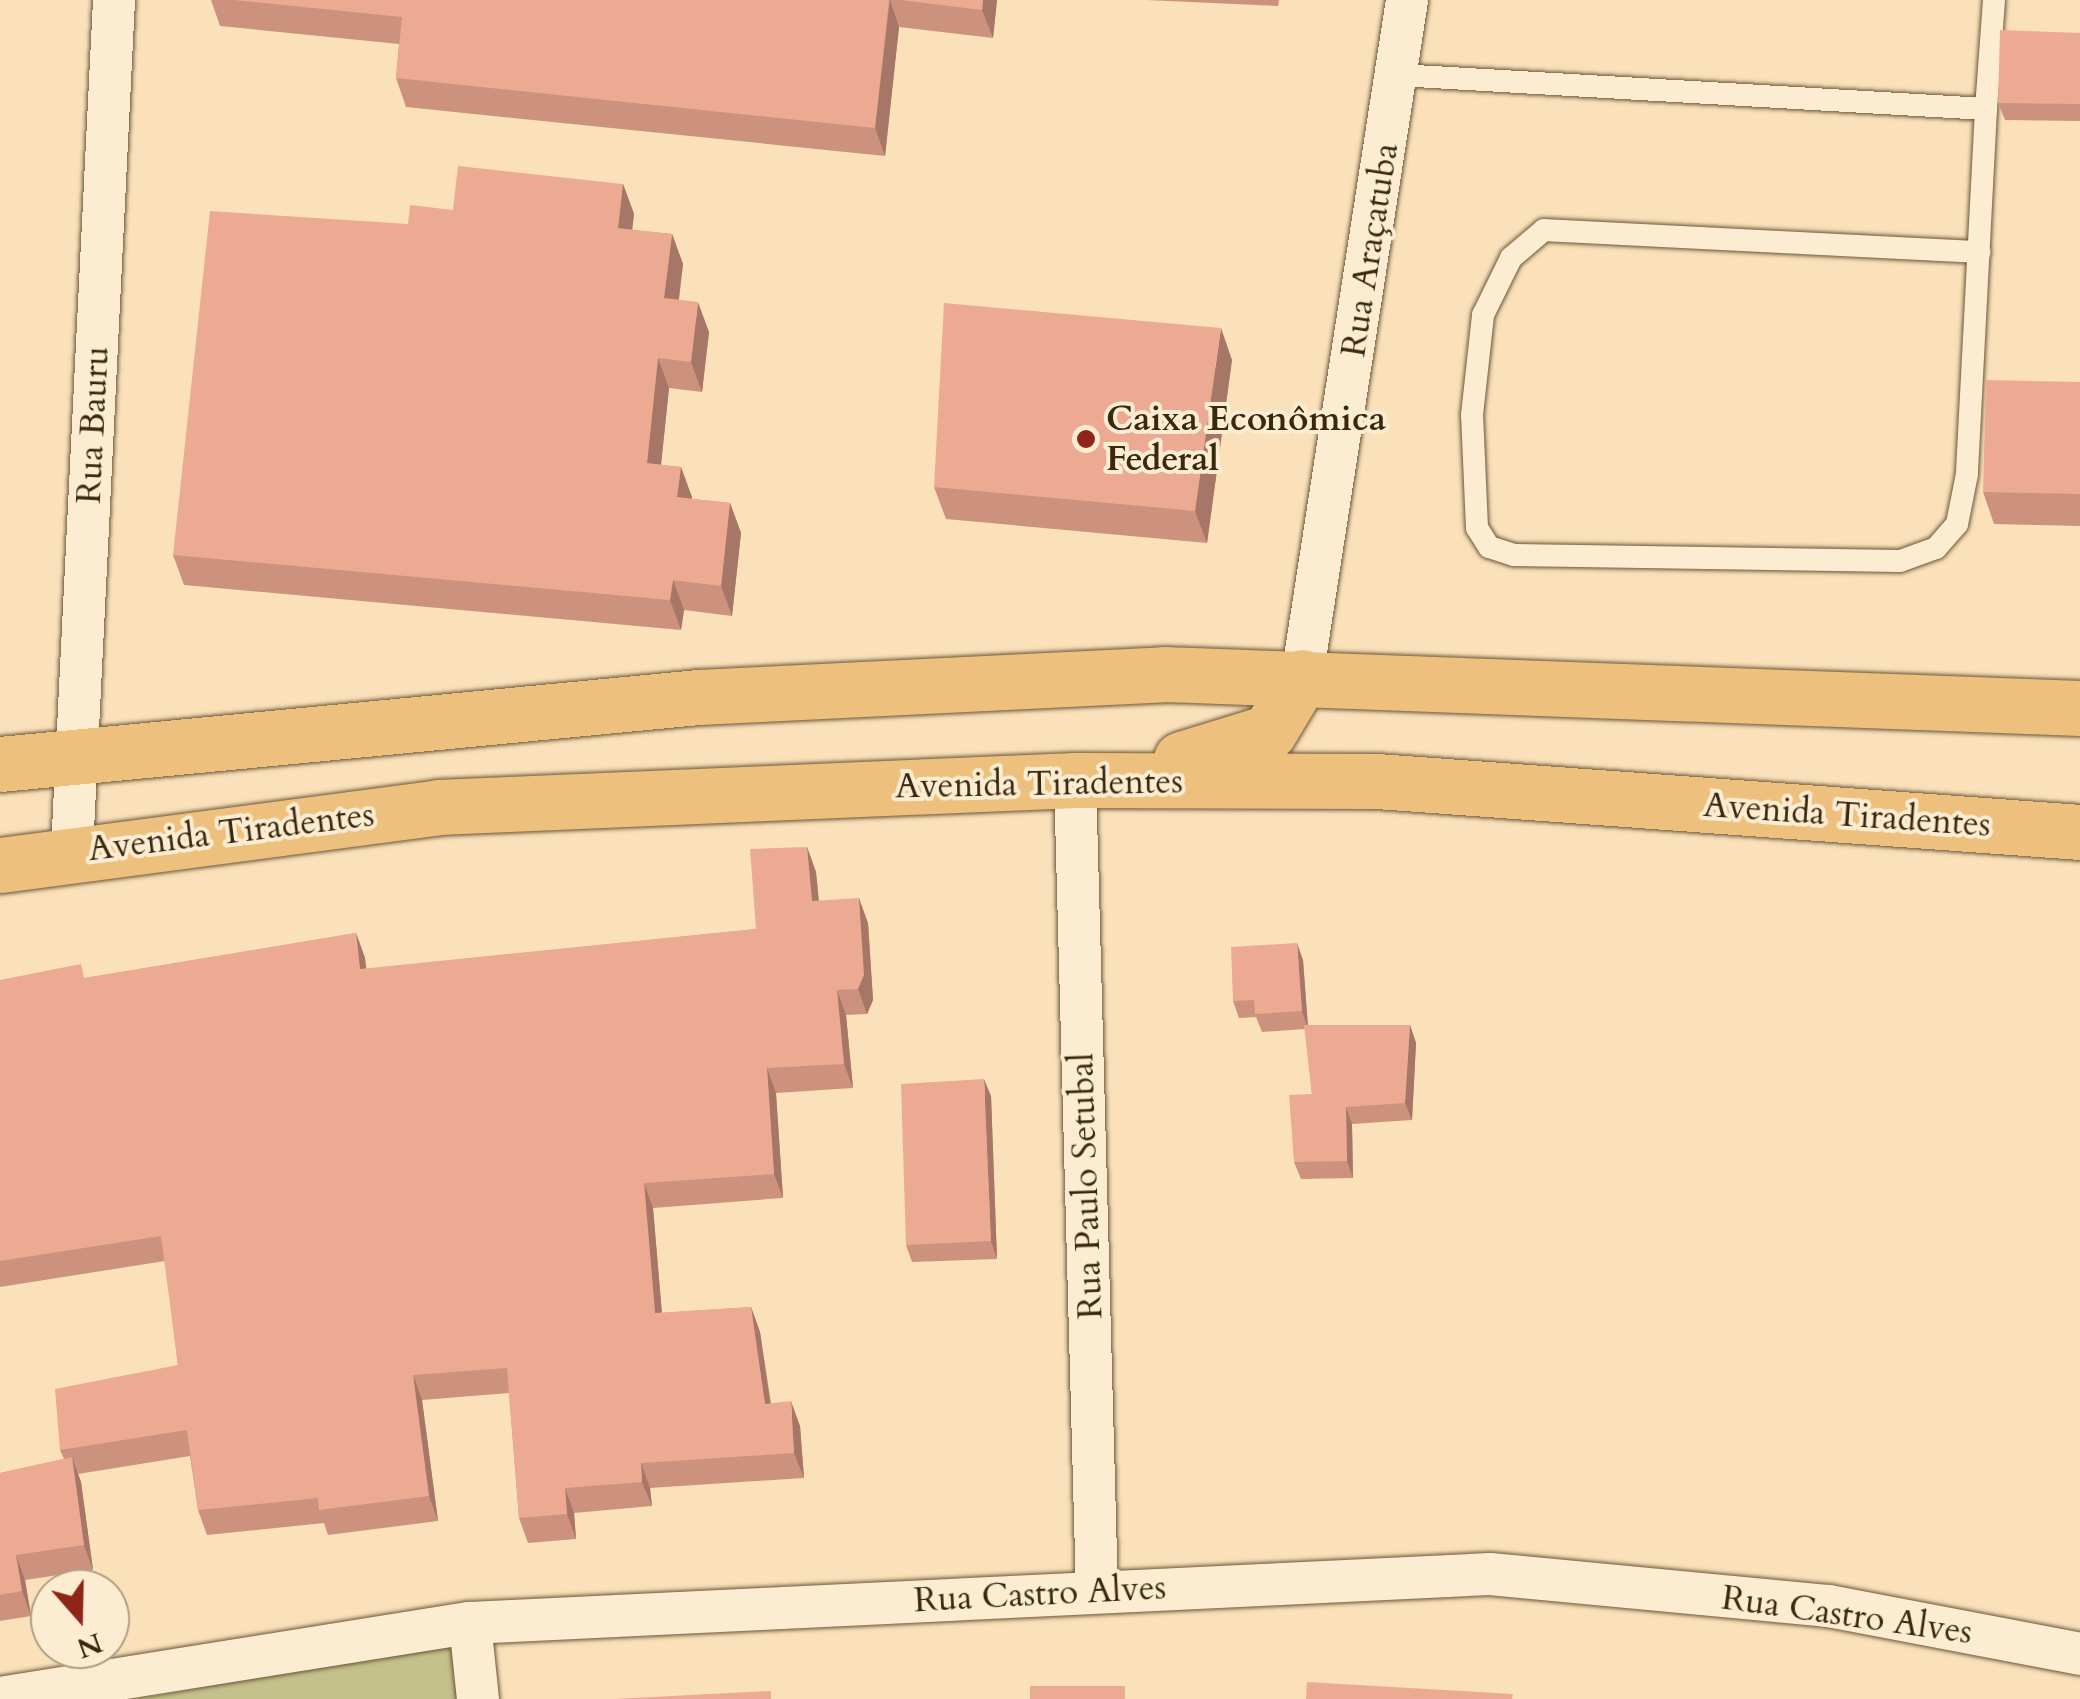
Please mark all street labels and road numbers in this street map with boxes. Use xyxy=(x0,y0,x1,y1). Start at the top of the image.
street label: Rua Araçatuba xyxy=(1332,140,1408,360)
street label: Rua Bauru xyxy=(68,345,118,505)
street label: Avenida Tiradentes xyxy=(895,760,1183,808)
street label: Avenida Tiradentes xyxy=(1702,784,1992,846)
street label: Avenida Tiradentes xyxy=(86,794,376,870)
street label: Rua Paulo Setubal xyxy=(1060,1052,1112,1320)
street label: Rua Castro Alves xyxy=(913,1566,1167,1622)
street label: Rua Castro Alves xyxy=(1719,1577,1975,1653)

